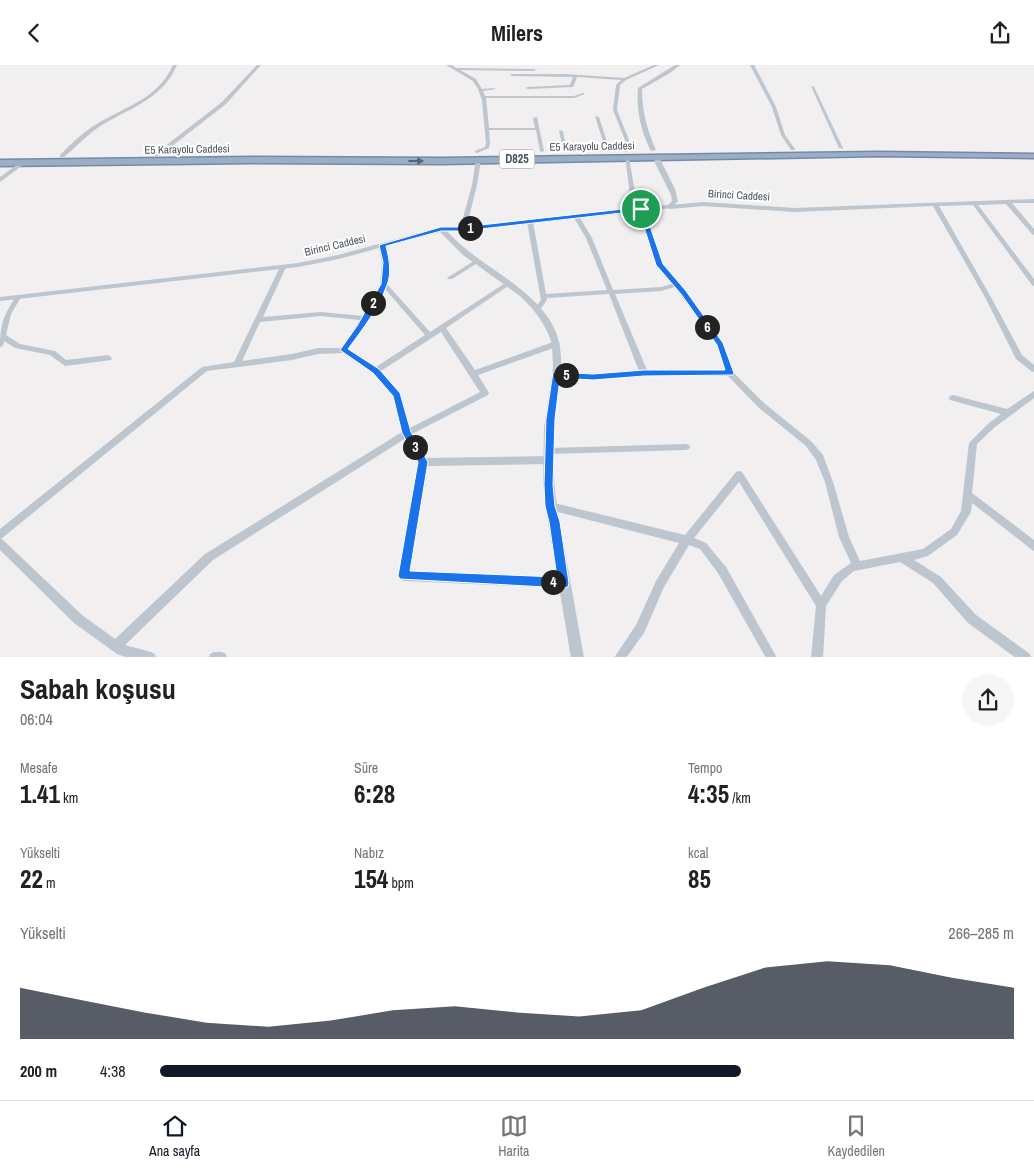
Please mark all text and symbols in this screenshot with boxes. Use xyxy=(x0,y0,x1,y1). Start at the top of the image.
text: Milers xyxy=(491,18,543,48)
icon: back xyxy=(20,19,48,47)
icon: share xyxy=(986,19,1014,47)
street label: E5 Karayolu Caddesi xyxy=(549,138,635,154)
street label: E5 Karayolu Caddesi xyxy=(144,141,230,157)
road number: D825 xyxy=(500,150,534,169)
one-way arrow xyxy=(408,157,424,165)
street label: Birinci Caddesi xyxy=(708,186,770,204)
pin xyxy=(620,188,662,230)
icon: arrive xyxy=(627,195,655,223)
pin: 1 xyxy=(458,215,482,241)
text: 1 xyxy=(467,219,474,237)
street label: Birinci Caddesi xyxy=(303,231,367,259)
pin: 2 xyxy=(360,291,386,315)
text: 2 xyxy=(370,294,377,312)
pin: 6 xyxy=(694,315,720,339)
text: 6 xyxy=(704,318,711,336)
pin: 5 xyxy=(554,363,578,387)
text: 5 xyxy=(563,366,570,384)
pin: 3 xyxy=(402,435,428,459)
text: 3 xyxy=(412,438,419,456)
pin: 4 xyxy=(540,569,566,595)
text: 4 xyxy=(550,573,557,591)
text: Sabah koşusu xyxy=(20,670,176,708)
button: share xyxy=(962,674,1014,726)
text: 06:04 xyxy=(20,708,53,730)
text: Mesafe xyxy=(20,759,58,777)
text: Süre xyxy=(354,759,378,777)
text: Tempo xyxy=(688,759,722,777)
text: 1.41 xyxy=(20,777,60,811)
text: 6:28 xyxy=(354,777,395,811)
text: 4:35 xyxy=(688,777,729,811)
text: km xyxy=(60,789,78,807)
text: /km xyxy=(729,789,751,807)
text: Yükselti xyxy=(20,844,60,862)
text: Nabız xyxy=(354,844,384,862)
text: kcal xyxy=(688,844,708,862)
text: 22 xyxy=(20,862,43,896)
text: 154 xyxy=(354,862,388,896)
text: 85 xyxy=(688,862,711,896)
text: m xyxy=(43,874,56,892)
text: bpm xyxy=(388,874,414,892)
text: Yükselti xyxy=(20,922,66,944)
text: 266–285 m xyxy=(948,922,1014,944)
text: 200 m xyxy=(20,1060,57,1082)
text: 4:38 xyxy=(100,1060,126,1082)
tab: Ana sayfa xyxy=(149,1112,200,1160)
tab: Harita xyxy=(498,1112,529,1160)
tab: Kaydedilen xyxy=(827,1112,885,1160)

